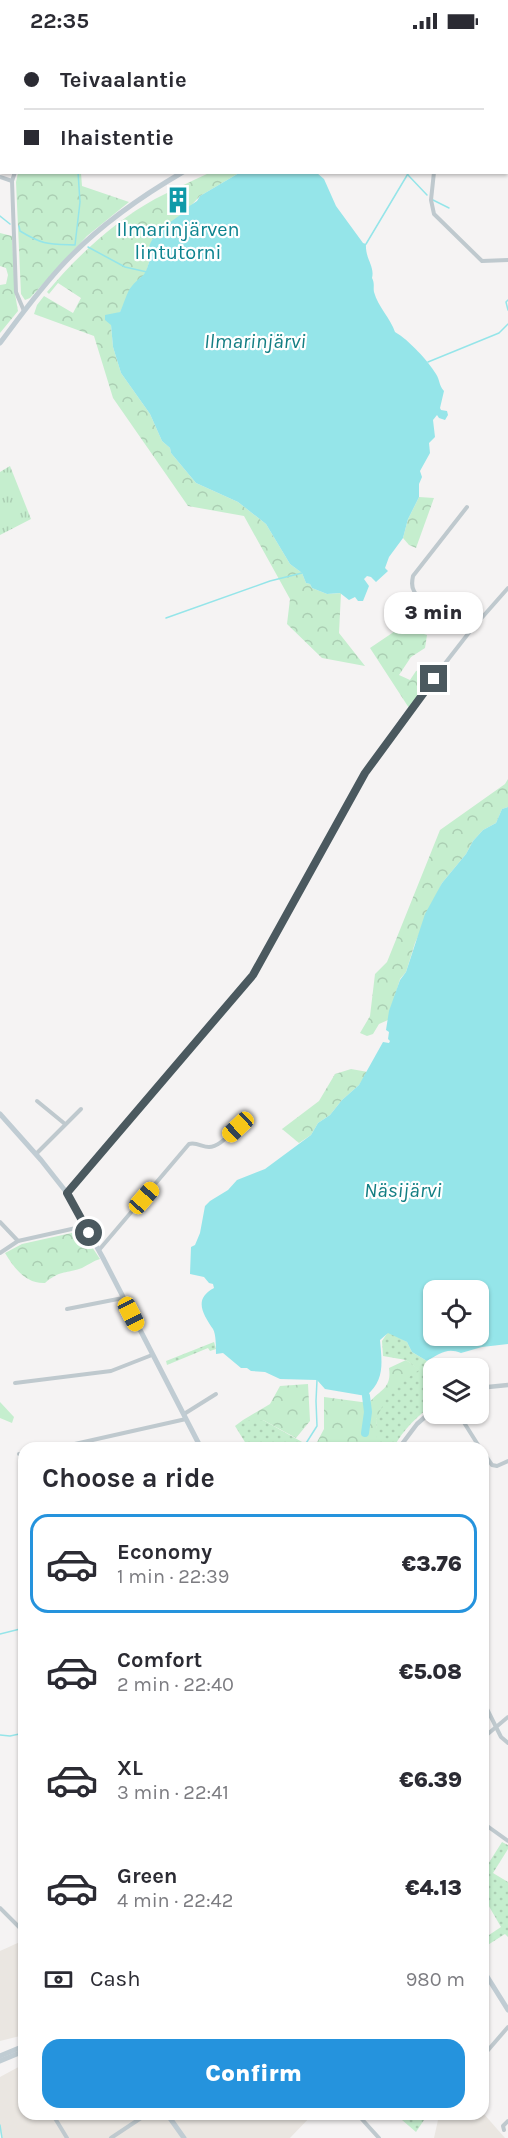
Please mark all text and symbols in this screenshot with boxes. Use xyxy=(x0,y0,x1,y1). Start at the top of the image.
text: 22:35 xyxy=(30,8,89,34)
text: Teivaalantie xyxy=(60,67,187,93)
text: Ihaistentie xyxy=(60,125,174,151)
building icon: Ilmarinjärven lintutorni xyxy=(163,185,193,215)
place label: Ilmarinjärven lintutorni xyxy=(116,218,240,264)
water label: Ilmarinjärvi xyxy=(204,329,306,353)
callout: 3 min xyxy=(384,592,484,634)
text: 3 min xyxy=(405,601,462,624)
route end xyxy=(420,665,447,692)
car xyxy=(219,1108,257,1146)
water label: Näsijärvi xyxy=(364,1178,442,1202)
car xyxy=(125,1179,163,1217)
route start xyxy=(75,1219,102,1246)
map controls xyxy=(423,1280,489,1424)
button: locate xyxy=(423,1280,489,1346)
car xyxy=(115,1294,147,1334)
button: layers xyxy=(423,1358,489,1424)
text: Choose a ride xyxy=(42,1462,215,1494)
icon: car xyxy=(45,1537,99,1591)
text: Economy xyxy=(117,1539,212,1565)
text: €3.76 xyxy=(402,1551,462,1577)
text: 1 min · 22:39 xyxy=(117,1565,229,1588)
icon: car xyxy=(45,1645,99,1699)
text: Comfort xyxy=(117,1647,202,1673)
text: €5.08 xyxy=(399,1659,462,1685)
text: 2 min · 22:40 xyxy=(117,1673,234,1696)
icon: car xyxy=(45,1753,99,1807)
text: XL xyxy=(117,1755,143,1781)
text: €6.39 xyxy=(399,1767,462,1793)
text: 3 min · 22:41 xyxy=(117,1781,229,1804)
icon: car xyxy=(45,1861,99,1915)
text: Green xyxy=(117,1863,178,1889)
text: €4.13 xyxy=(405,1875,462,1901)
text: 4 min · 22:42 xyxy=(117,1889,233,1912)
icon: cash xyxy=(42,1963,75,1996)
text: Cash xyxy=(90,1966,140,1992)
text: 980 m xyxy=(406,1968,465,1991)
button: Confirm xyxy=(42,2039,465,2108)

